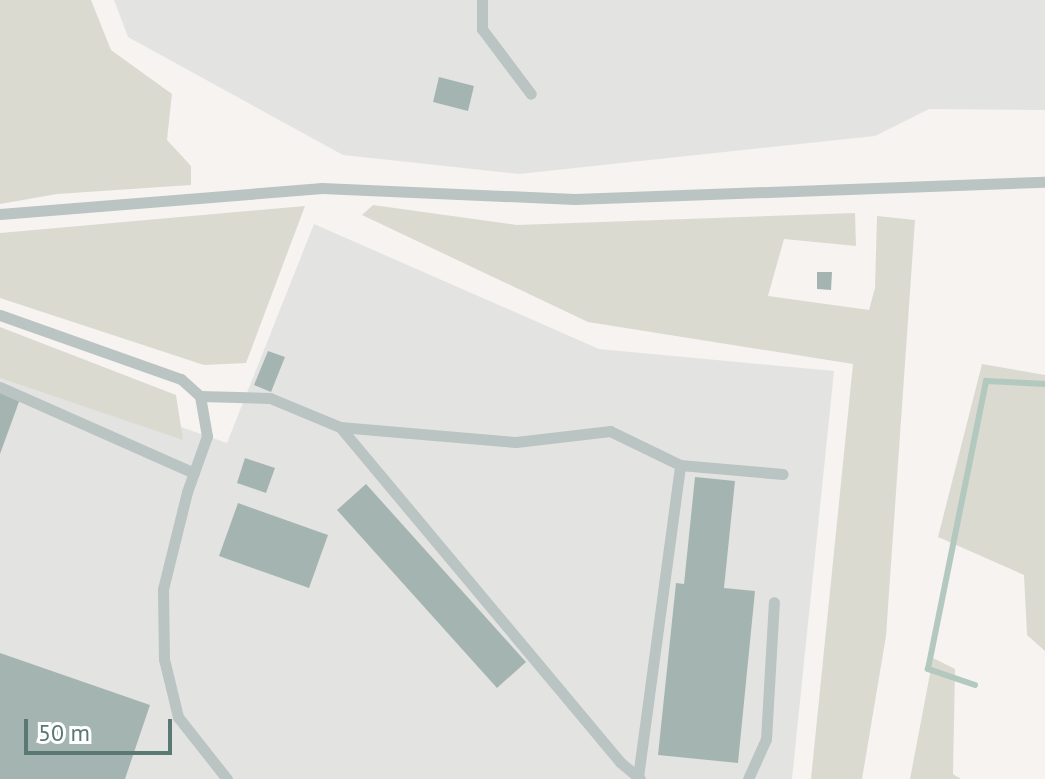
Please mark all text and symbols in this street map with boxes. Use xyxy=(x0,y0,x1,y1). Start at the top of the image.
scale bar xyxy=(28,703,176,753)
text: 50 m xyxy=(38,717,90,748)

